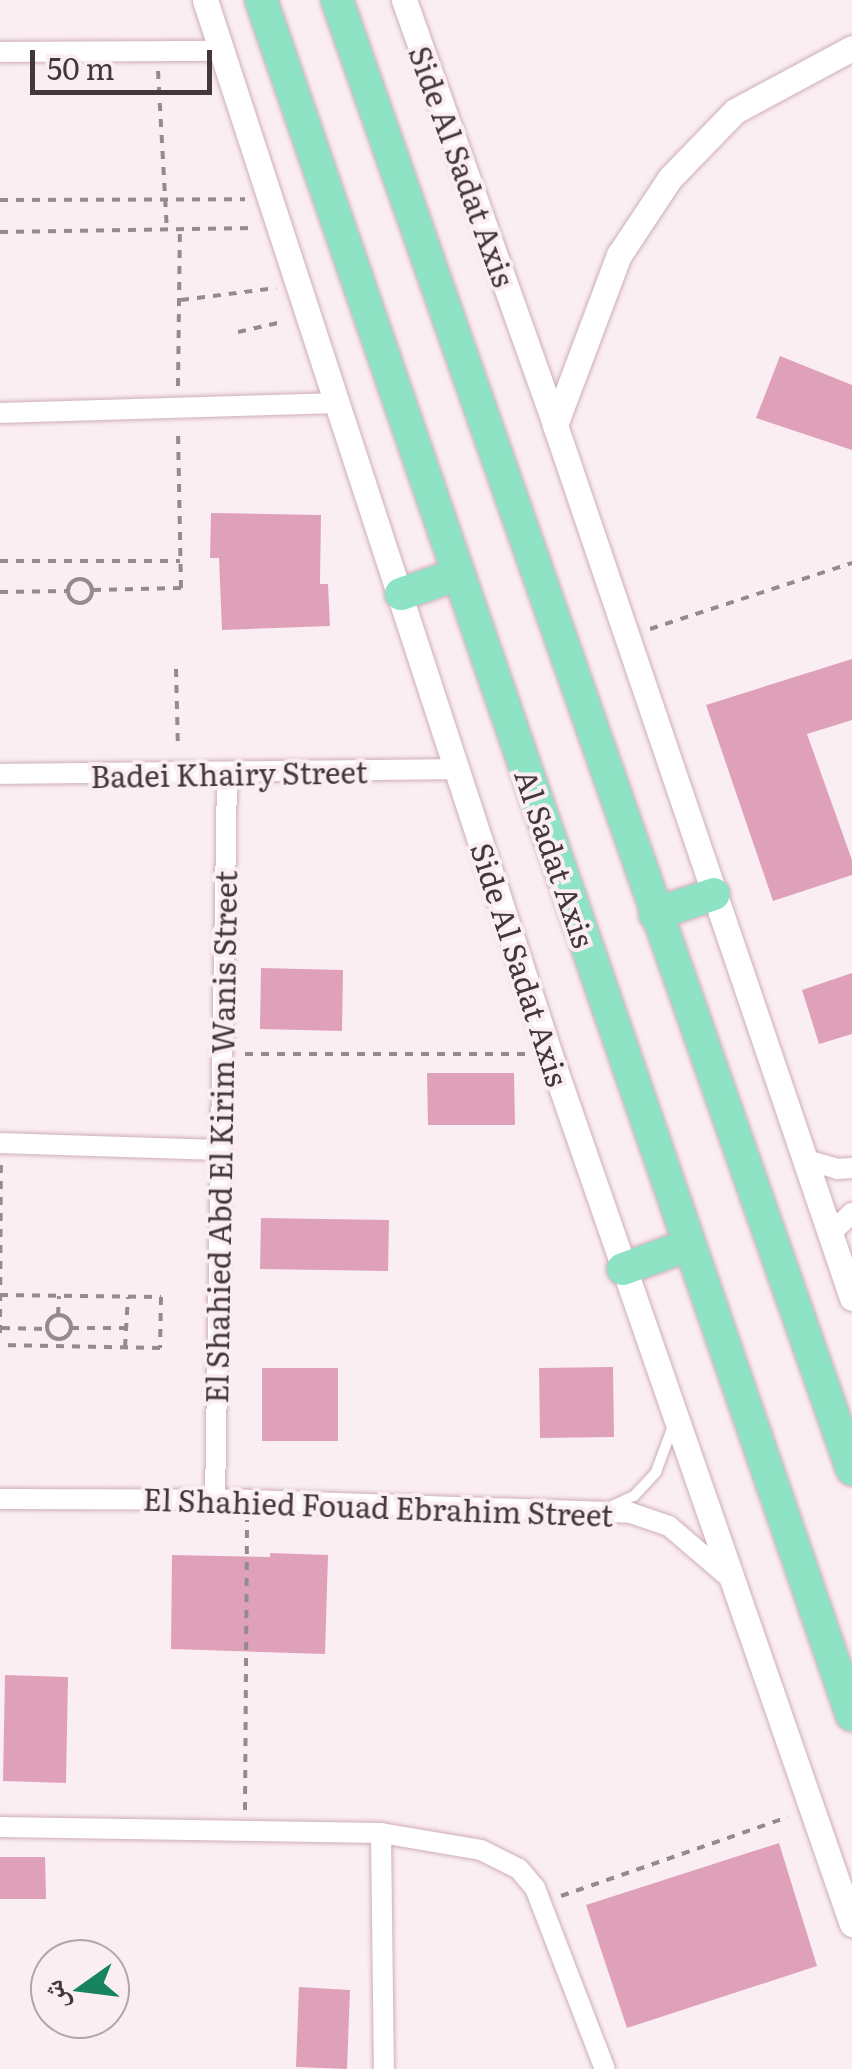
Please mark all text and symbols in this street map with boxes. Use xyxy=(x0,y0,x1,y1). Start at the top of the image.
scale bar xyxy=(35,30,218,92)
street label: Side Al Sadat Axis xyxy=(403,41,523,291)
text: 50 m xyxy=(47,45,115,89)
street label: Badei Khairy Street xyxy=(90,753,368,793)
street label: Al Sadat Axis xyxy=(509,764,603,952)
street label: Side Al Sadat Axis xyxy=(465,838,577,1090)
street label: El Shahied Abd El Kirim Wanis Street xyxy=(197,870,243,1404)
street label: El Shahied Fouad Ebrahim Street xyxy=(142,1480,614,1532)
north arrow xyxy=(30,1939,130,2039)
text: ش xyxy=(29,1976,77,2015)

